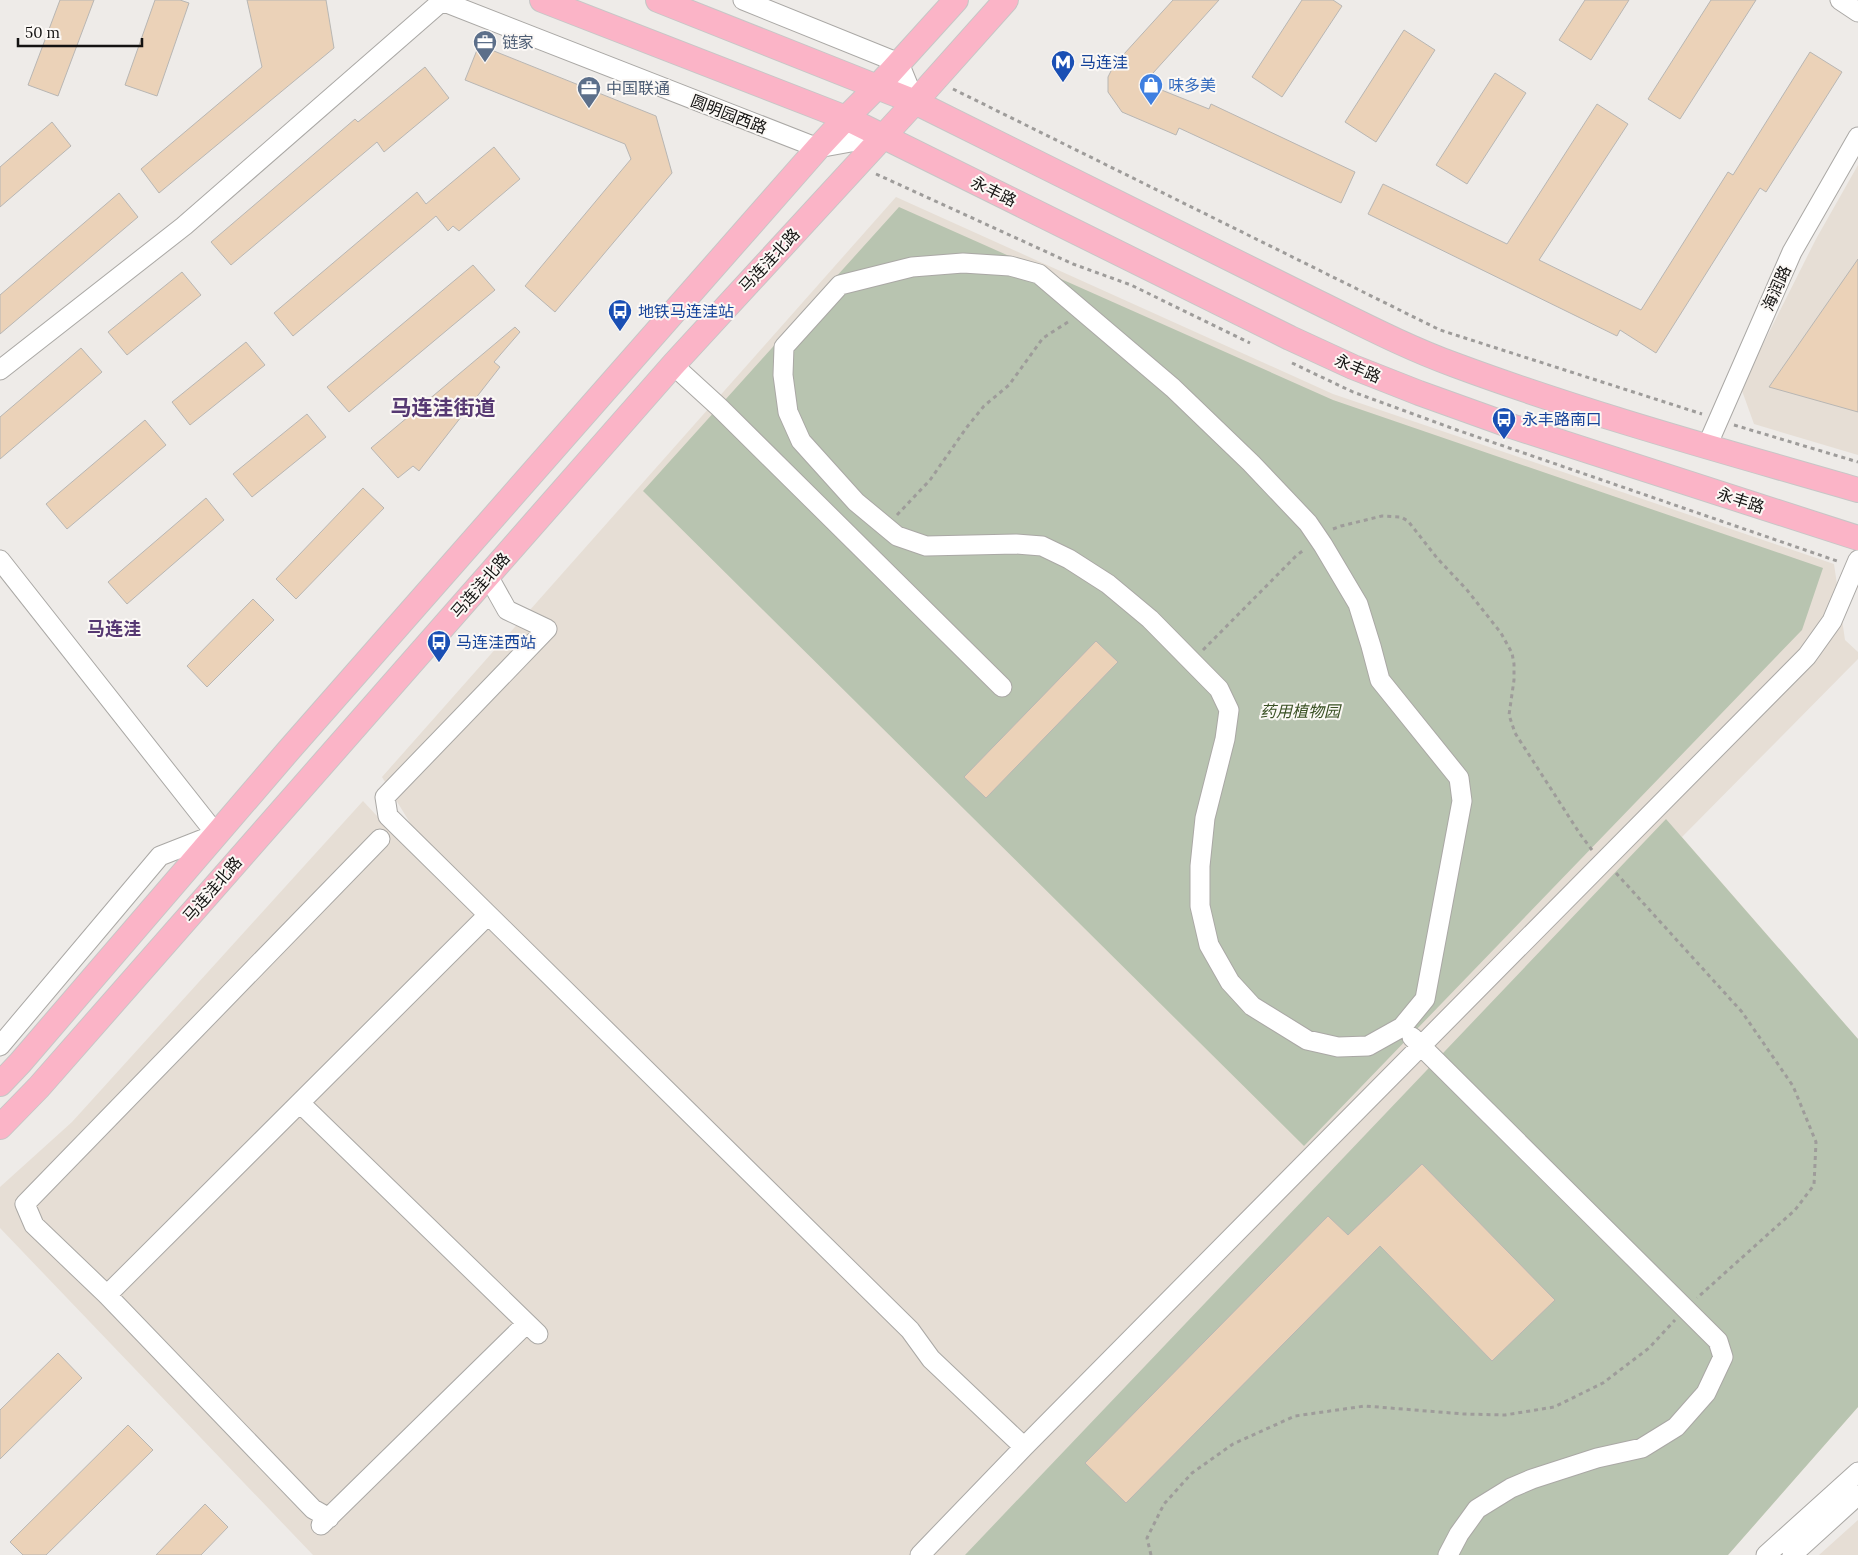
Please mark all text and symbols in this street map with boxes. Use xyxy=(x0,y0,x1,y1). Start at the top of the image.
scale bar xyxy=(18,15,141,47)
text: 50 m xyxy=(25,23,60,42)
office icon: 链家 xyxy=(472,29,498,63)
place label: 链家 xyxy=(502,32,534,52)
metro station icon: 马连洼 xyxy=(1050,49,1076,83)
place label: 马连洼 xyxy=(1080,52,1128,72)
shop icon: 味多美 xyxy=(1138,72,1164,106)
office icon: 中国联通 xyxy=(576,75,602,109)
place label: 味多美 xyxy=(1168,75,1216,95)
place label: 中国联通 xyxy=(606,78,670,98)
street label: 圆明园西路 xyxy=(688,90,770,138)
street label: 永丰路 xyxy=(968,171,1020,211)
street label: 马连洼北路 xyxy=(734,224,804,296)
street label: 海润路 xyxy=(1757,262,1795,314)
bus stop icon: 地铁马连洼站 xyxy=(607,298,633,332)
place label: 地铁马连洼站 xyxy=(638,301,734,321)
street label: 永丰路 xyxy=(1332,349,1384,387)
district label: 马连洼街道 xyxy=(391,394,496,421)
bus stop icon: 永丰路南口 xyxy=(1491,406,1517,440)
place label: 永丰路南口 xyxy=(1522,409,1602,429)
street label: 永丰路 xyxy=(1715,483,1767,517)
street label: 马连洼北路 xyxy=(446,548,514,622)
district label: 马连洼 xyxy=(87,617,141,640)
bus stop icon: 马连洼西站 xyxy=(426,629,452,663)
place label: 马连洼西站 xyxy=(456,632,536,652)
park label: 药用植物园 xyxy=(1260,701,1342,721)
street label: 马连洼北路 xyxy=(178,852,246,926)

